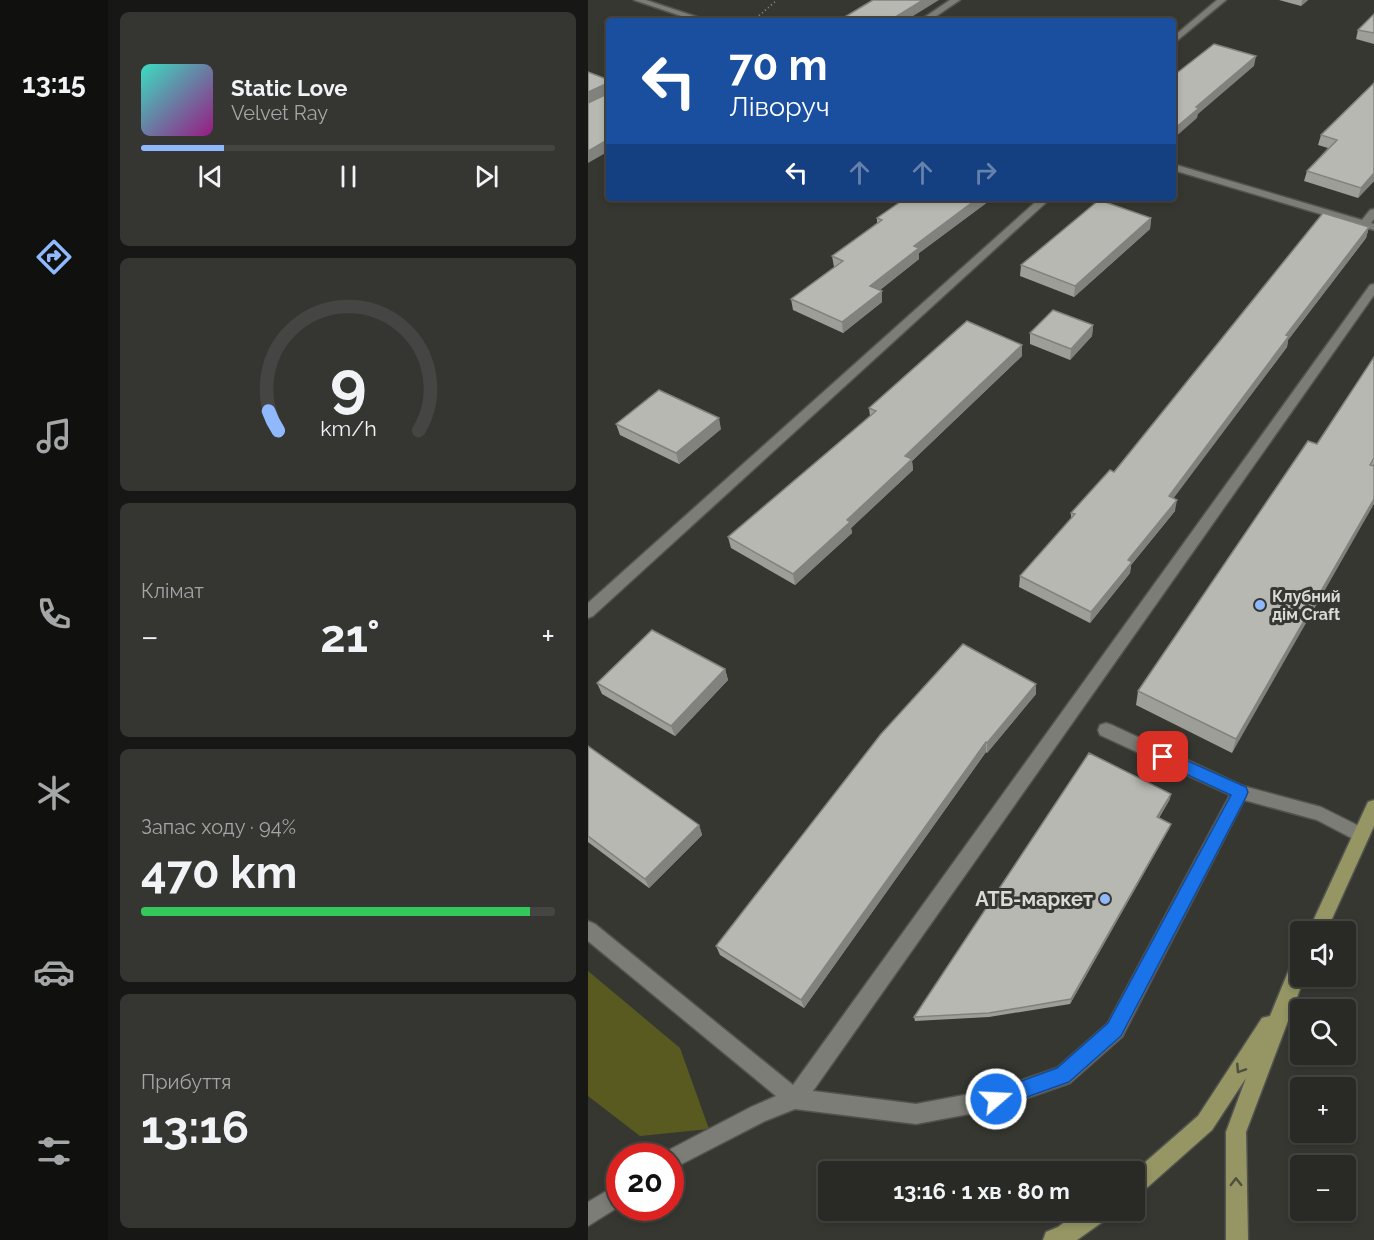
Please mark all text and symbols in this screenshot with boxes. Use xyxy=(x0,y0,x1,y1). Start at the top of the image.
text: 70 m xyxy=(729,41,828,90)
icon: left xyxy=(630,42,708,120)
text: 13:15 xyxy=(22,68,86,99)
text: Static Love xyxy=(231,75,348,101)
text: Ліворуч xyxy=(729,91,830,122)
text: Velvet Ray xyxy=(231,101,328,125)
icon: left xyxy=(780,156,813,189)
icon: ahead xyxy=(843,156,876,189)
icon: ahead xyxy=(906,156,939,189)
icon: right xyxy=(969,156,1002,189)
icon: previous xyxy=(194,160,227,193)
icon: pause xyxy=(332,160,365,193)
icon: next xyxy=(470,160,503,193)
icon: directions xyxy=(33,236,75,278)
text: 9 xyxy=(330,347,366,421)
icon: music xyxy=(33,415,75,457)
text: km/h xyxy=(320,417,376,442)
text: Клімат xyxy=(141,579,204,603)
place label: Клубний дім Craft xyxy=(1272,587,1341,624)
icon: phone xyxy=(33,593,75,635)
marker: Клубний дім Craft xyxy=(1253,598,1267,612)
text: 21° xyxy=(320,610,380,663)
text: − xyxy=(141,617,159,656)
text: + xyxy=(541,617,555,656)
pin xyxy=(1137,731,1188,782)
icon: arrive xyxy=(1146,740,1179,773)
icon: climate xyxy=(33,772,75,814)
text: Запас ходу · 94% xyxy=(141,815,296,839)
text: 470 km xyxy=(141,846,297,899)
place label: АТБ-маркет xyxy=(975,887,1093,911)
marker: АТБ-маркет xyxy=(1098,892,1112,906)
map controls xyxy=(1290,921,1356,1221)
button: sound xyxy=(1290,921,1356,987)
icon: car xyxy=(33,951,75,993)
button: search xyxy=(1290,999,1356,1065)
one-way arrow xyxy=(1236,1062,1247,1073)
position arrow xyxy=(964,1067,1028,1131)
text: Прибуття xyxy=(141,1070,231,1094)
button: + xyxy=(1290,1077,1356,1143)
text: 13:16 xyxy=(141,1101,249,1154)
icon: filters xyxy=(33,1130,75,1172)
speed limit sign: 20 xyxy=(606,1143,684,1221)
button: − xyxy=(1290,1155,1356,1221)
one-way arrow xyxy=(1230,1177,1242,1186)
text: 13:16 · 1 хв · 80 m xyxy=(893,1178,1070,1204)

